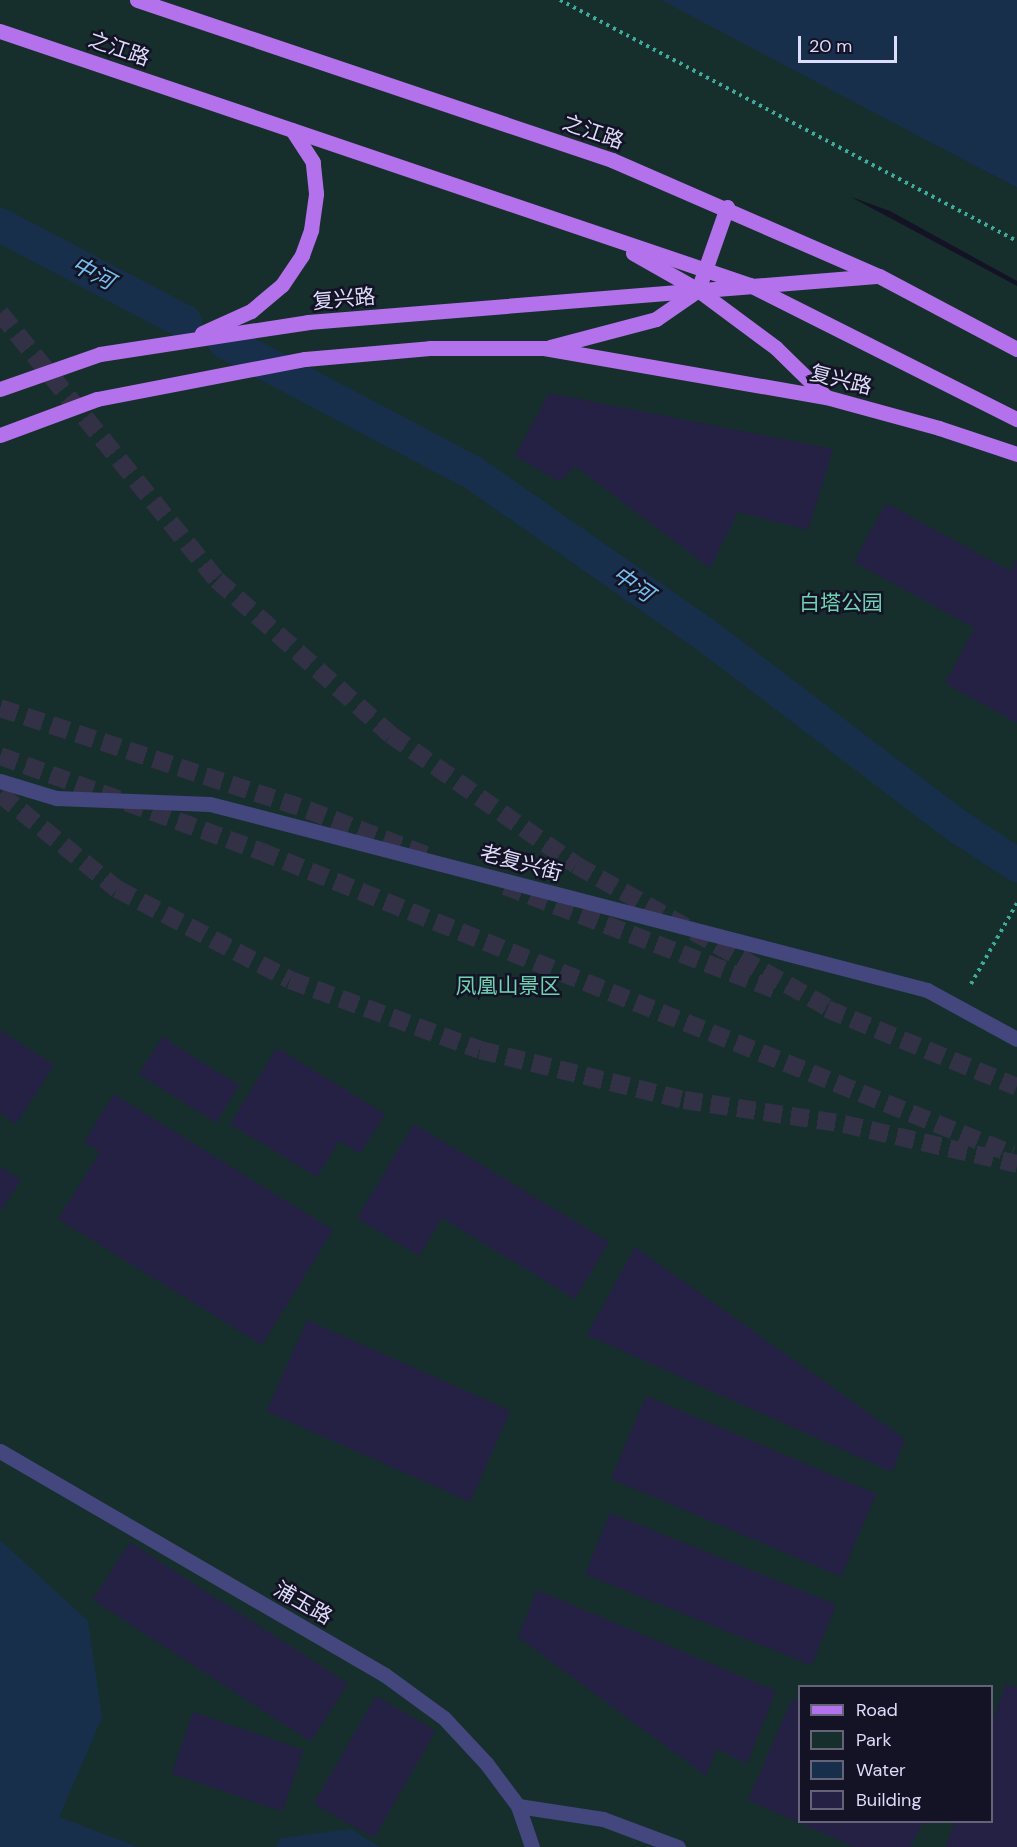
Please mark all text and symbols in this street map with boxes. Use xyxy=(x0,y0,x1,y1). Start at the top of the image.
scale bar xyxy=(801,24,900,62)
street label: 之江路 xyxy=(85,27,153,71)
text: 20 m xyxy=(809,34,852,58)
street label: 之江路 xyxy=(559,110,627,154)
water label: 中河 xyxy=(67,251,119,295)
street label: 复兴路 xyxy=(312,284,376,314)
street label: 复兴路 xyxy=(807,360,875,400)
water label: 中河 xyxy=(607,561,659,607)
park label: 白塔公园 xyxy=(799,590,883,616)
street label: 老复兴街 xyxy=(477,840,565,886)
park label: 凤凰山景区 xyxy=(456,973,560,999)
street label: 浦玉路 xyxy=(269,1576,337,1630)
legend xyxy=(798,1685,993,1823)
text: Road xyxy=(856,1698,898,1722)
text: Park xyxy=(856,1728,892,1752)
text: Water xyxy=(856,1758,906,1782)
text: Building xyxy=(856,1788,921,1812)

